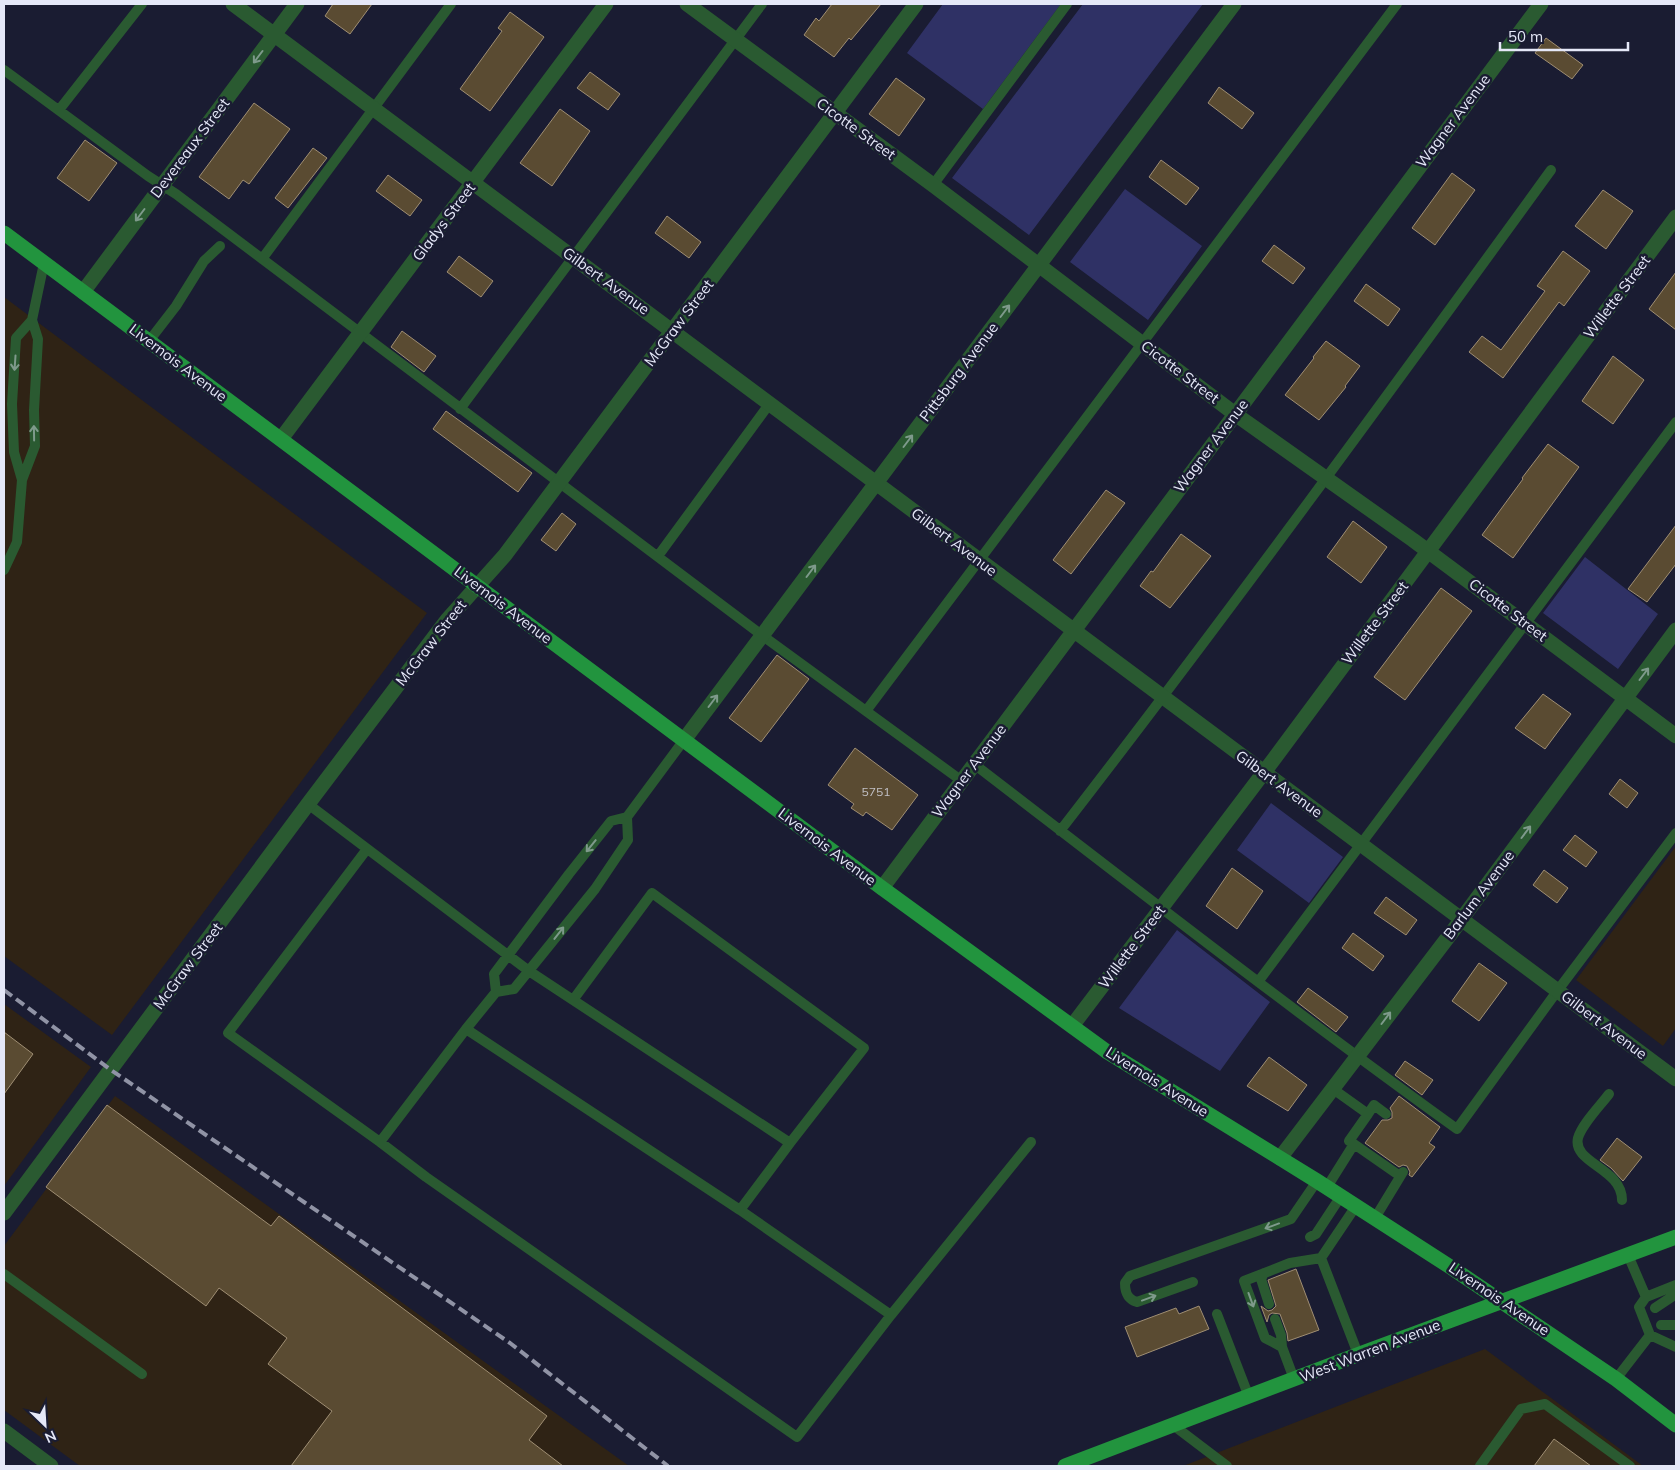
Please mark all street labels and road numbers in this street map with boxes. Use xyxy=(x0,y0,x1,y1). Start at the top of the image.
street label: Wagner Avenue xyxy=(1411,70,1494,171)
street label: Cicotte Street xyxy=(813,93,900,164)
street label: Devereaux Street xyxy=(146,94,233,201)
street label: Gladys Street xyxy=(408,179,479,265)
street label: Gilbert Avenue xyxy=(559,243,653,318)
street label: Willette Street xyxy=(1579,251,1654,342)
street label: McGraw Street xyxy=(640,275,717,370)
street label: Pittsburg Avenue xyxy=(915,318,1002,425)
street label: Livernois Avenue xyxy=(126,320,231,406)
street label: Cicotte Street xyxy=(1137,336,1223,407)
street label: Wagner Avenue xyxy=(1169,395,1252,496)
street label: Gilbert Avenue xyxy=(908,503,1001,580)
street label: Livernois Avenue xyxy=(451,562,556,648)
street label: Cicotte Street xyxy=(1465,574,1551,645)
street label: Willette Street xyxy=(1337,577,1412,668)
street label: McGraw Street xyxy=(391,596,470,690)
street label: Wagner Avenue xyxy=(927,720,1010,821)
street label: Gilbert Avenue xyxy=(1232,746,1326,821)
street label: Livernois Avenue xyxy=(775,804,880,890)
street label: Barlum Avenue xyxy=(1439,847,1518,943)
street label: Willette Street xyxy=(1094,901,1169,992)
street label: McGraw Street xyxy=(149,918,226,1013)
street label: Gilbert Avenue xyxy=(1558,986,1651,1063)
street label: Livernois Avenue xyxy=(1102,1042,1212,1121)
street label: Livernois Avenue xyxy=(1445,1258,1553,1339)
street label: West Warren Avenue xyxy=(1297,1315,1443,1386)

